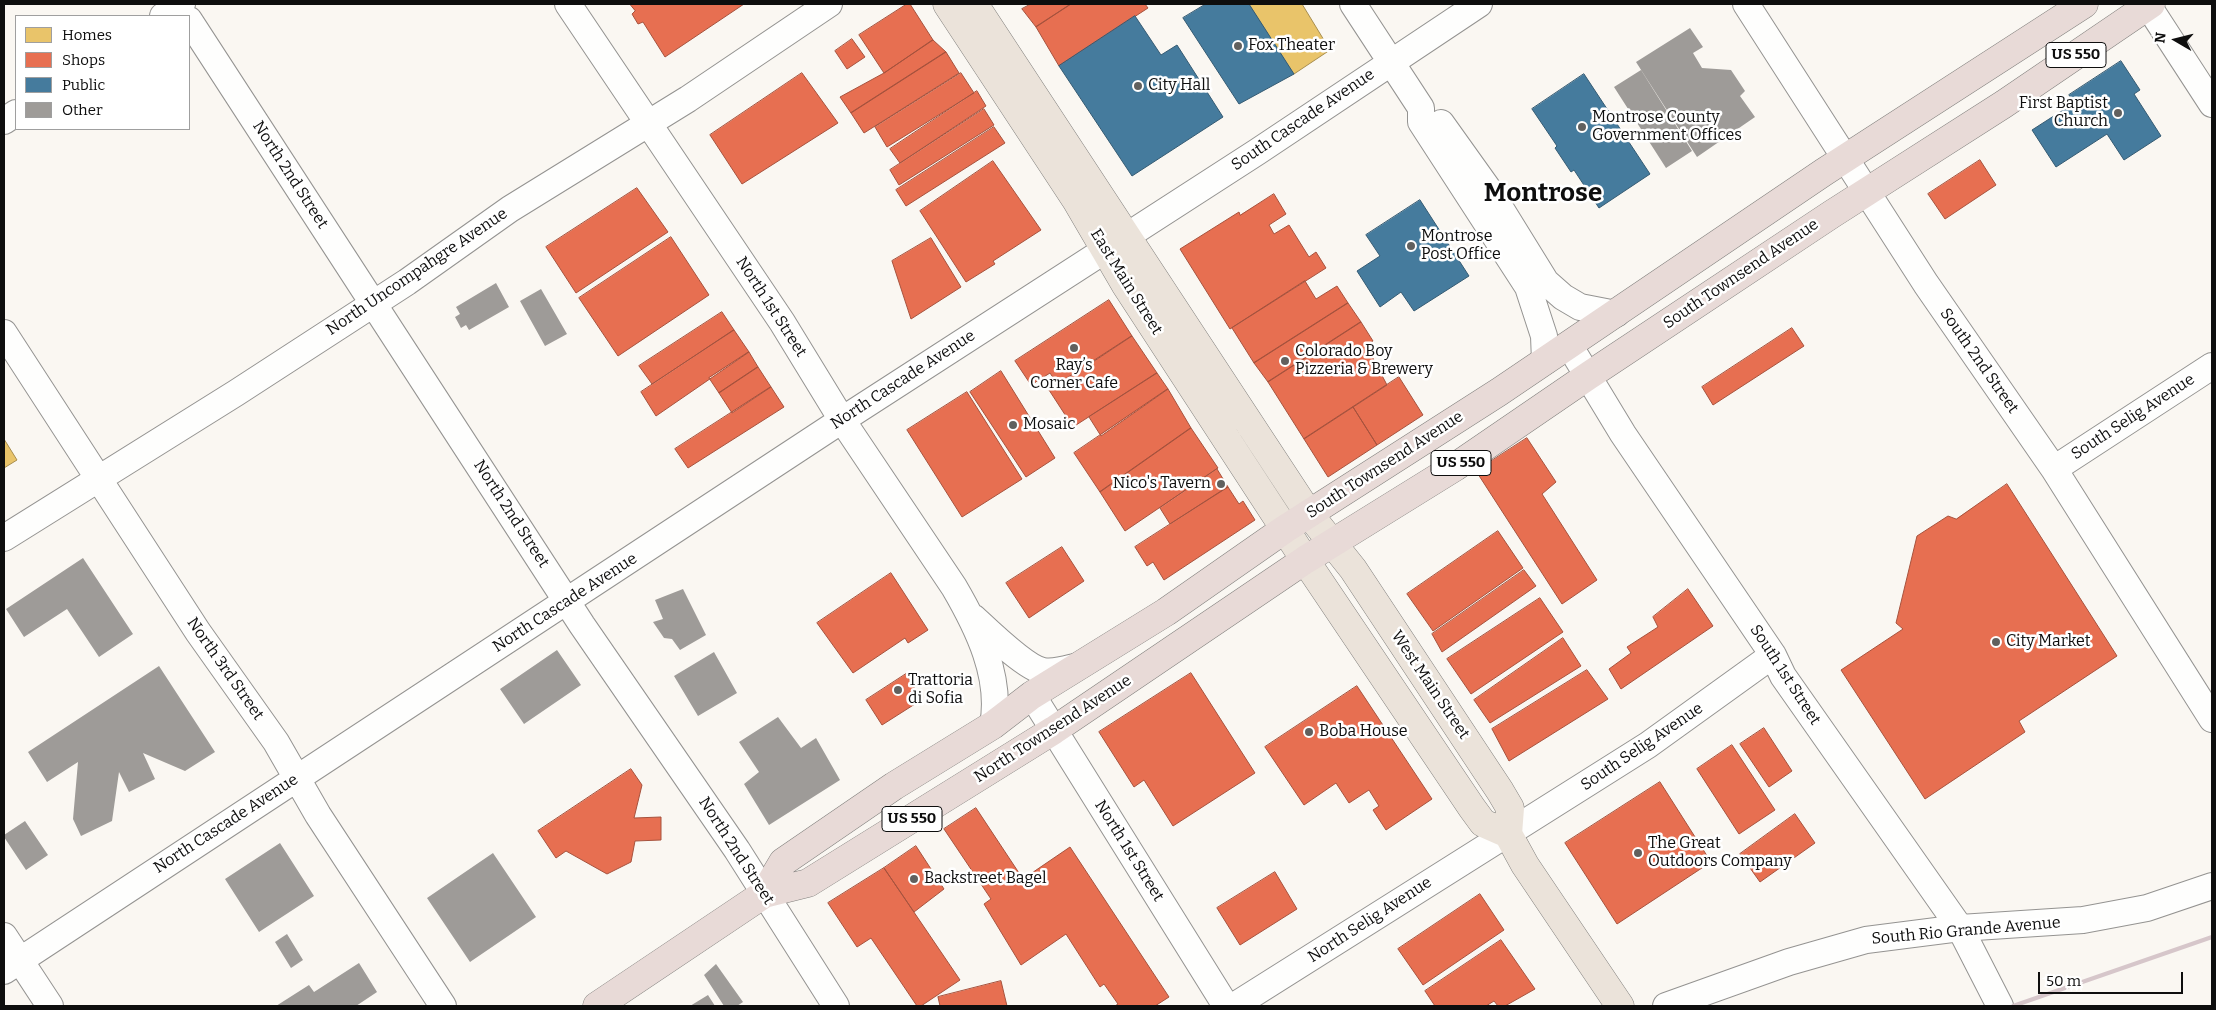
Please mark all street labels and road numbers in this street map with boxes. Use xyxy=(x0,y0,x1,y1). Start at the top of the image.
road number: US 550 xyxy=(2046,42,2106,68)
street label: South Cascade Avenue xyxy=(1228,65,1378,175)
street label: North 2nd Street xyxy=(248,118,332,232)
street label: North Uncompahgre Avenue xyxy=(323,204,511,340)
street label: South Townsend Avenue xyxy=(1660,215,1822,333)
street label: East Main Street xyxy=(1086,226,1166,338)
street label: North 1st Street xyxy=(731,253,811,361)
street label: South 2nd Street xyxy=(1936,305,2022,417)
street label: North Cascade Avenue xyxy=(827,326,979,434)
street label: South Selig Avenue xyxy=(2068,370,2198,464)
street label: South Townsend Avenue xyxy=(1303,407,1467,523)
road number: US 550 xyxy=(1431,450,1491,476)
street label: North 2nd Street xyxy=(469,457,553,571)
street label: North Cascade Avenue xyxy=(489,549,641,657)
street label: North 3rd Street xyxy=(182,614,268,724)
street label: South 1st Street xyxy=(1745,621,1825,729)
street label: West Main Street xyxy=(1387,627,1473,743)
street label: North Townsend Avenue xyxy=(971,671,1135,787)
street label: South Selig Avenue xyxy=(1577,699,1707,795)
street label: North Cascade Avenue xyxy=(150,770,302,878)
street label: North 2nd Street xyxy=(694,794,778,908)
street label: North 1st Street xyxy=(1090,797,1168,905)
road number: US 550 xyxy=(882,806,942,832)
street label: North Selig Avenue xyxy=(1305,873,1435,967)
street label: South Rio Grande Avenue xyxy=(1871,913,2061,949)

